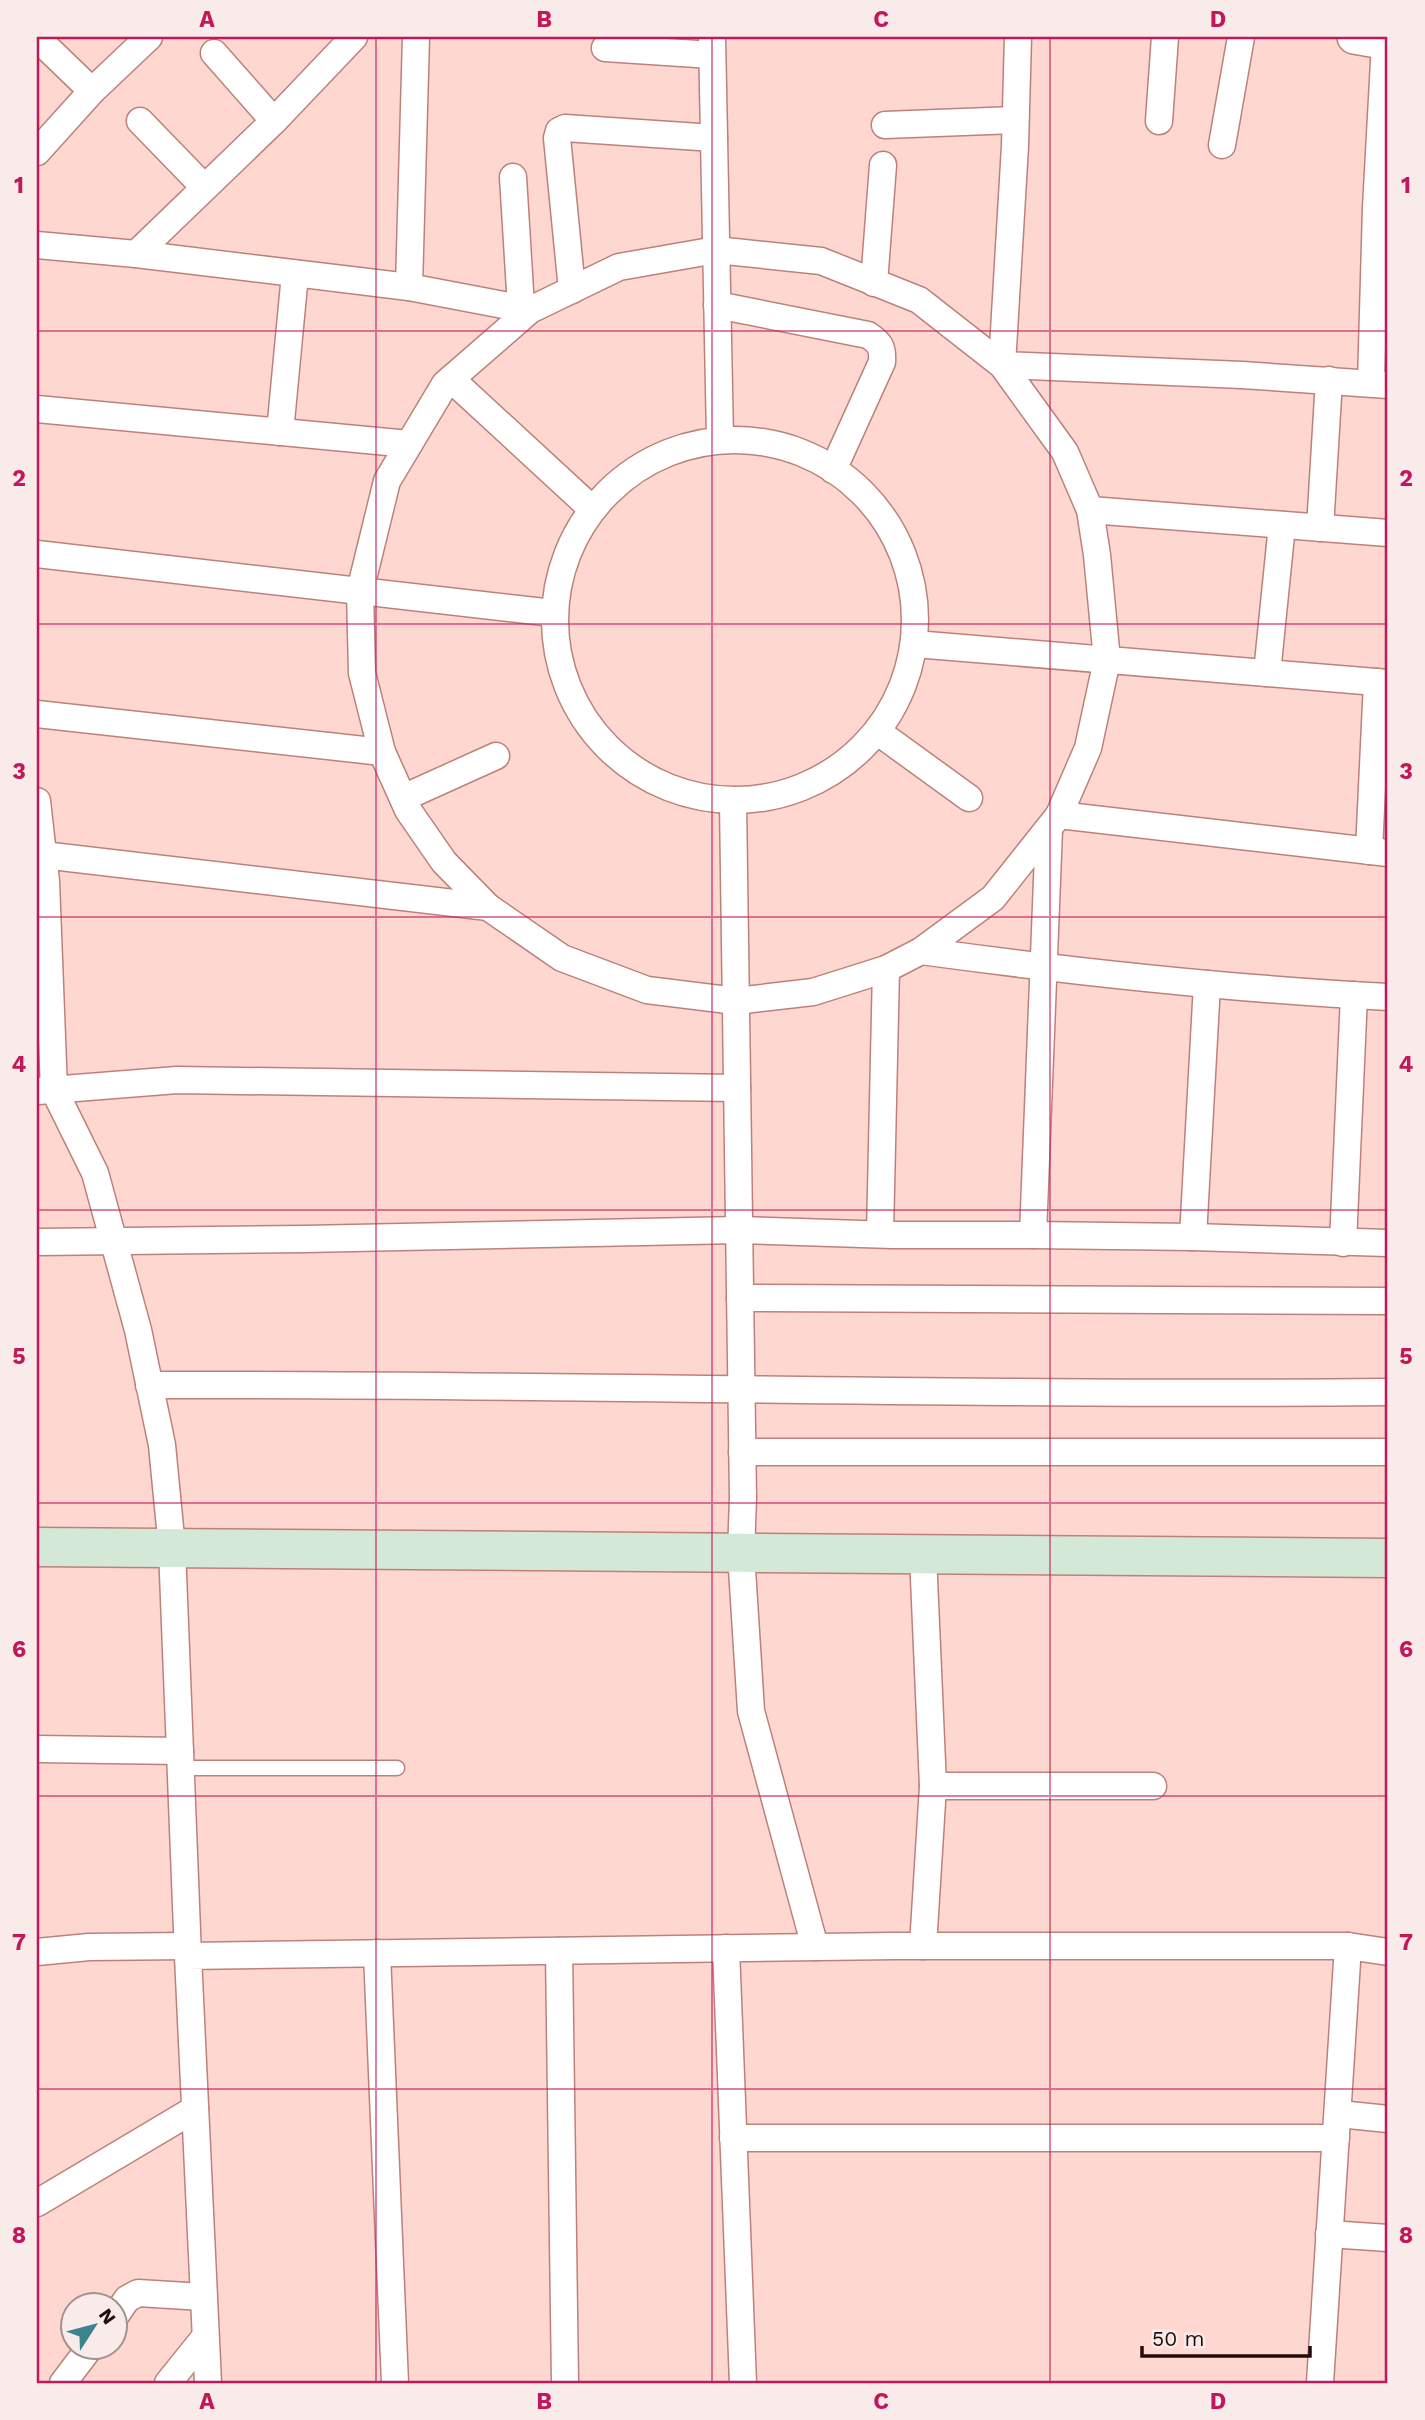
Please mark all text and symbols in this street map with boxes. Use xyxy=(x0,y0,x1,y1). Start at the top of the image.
text: A xyxy=(199,6,215,33)
text: B xyxy=(536,6,552,33)
text: C xyxy=(873,6,889,33)
text: D xyxy=(1210,6,1226,33)
text: 1 xyxy=(14,172,24,199)
text: 1 xyxy=(1401,172,1411,199)
text: 2 xyxy=(12,465,26,492)
text: 2 xyxy=(1399,465,1413,492)
text: 3 xyxy=(12,758,26,785)
text: 3 xyxy=(1399,758,1413,785)
text: 4 xyxy=(12,1051,27,1078)
text: 4 xyxy=(1399,1051,1414,1078)
text: 5 xyxy=(12,1343,26,1370)
text: 5 xyxy=(1399,1343,1413,1370)
text: 6 xyxy=(12,1636,26,1663)
text: 6 xyxy=(1399,1636,1413,1663)
text: 7 xyxy=(12,1929,26,1956)
text: 7 xyxy=(1399,1929,1413,1956)
text: 8 xyxy=(12,2222,26,2249)
text: 8 xyxy=(1399,2222,1413,2249)
north arrow xyxy=(60,2290,130,2360)
text: N xyxy=(94,2304,121,2329)
scale bar xyxy=(1142,2315,1310,2359)
text: 50 m xyxy=(1152,2326,1204,2351)
text: A xyxy=(199,2388,215,2415)
text: B xyxy=(536,2388,552,2415)
text: C xyxy=(873,2388,889,2415)
text: D xyxy=(1210,2388,1226,2415)

